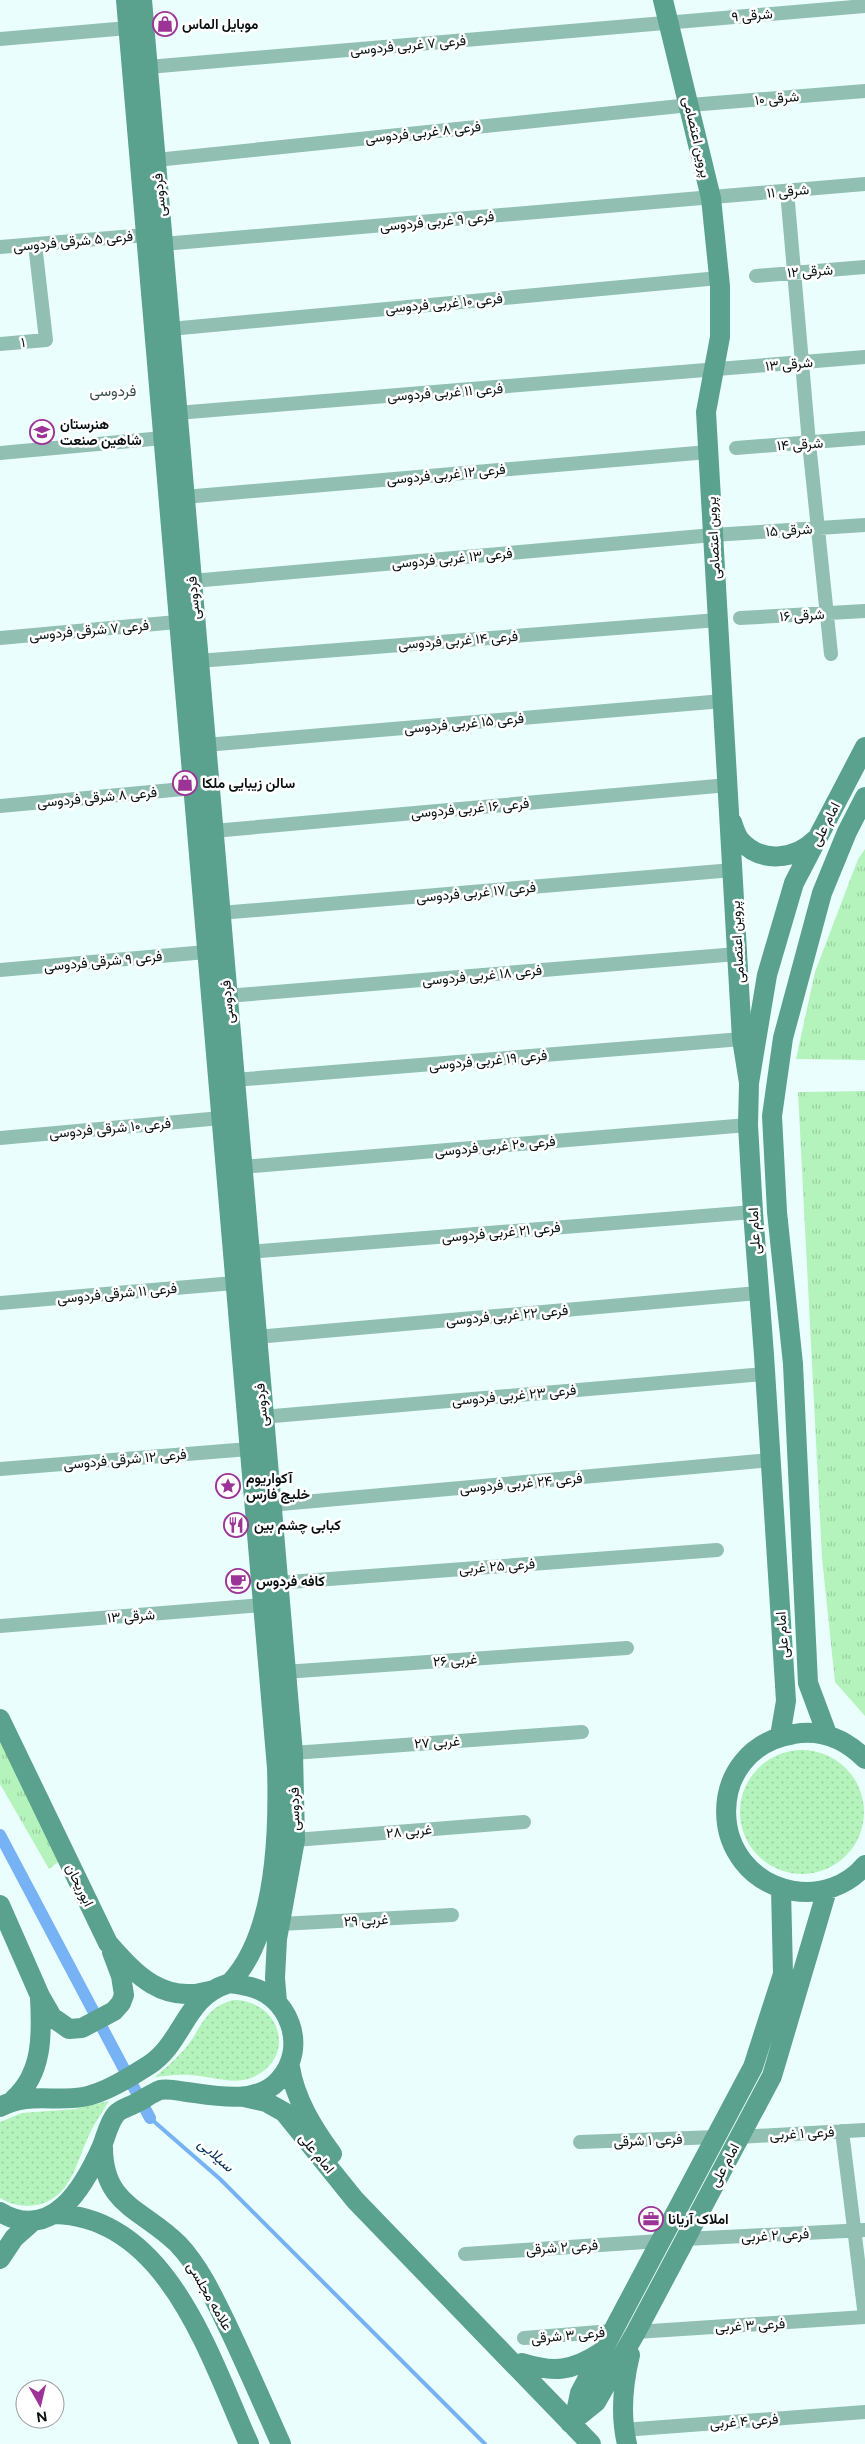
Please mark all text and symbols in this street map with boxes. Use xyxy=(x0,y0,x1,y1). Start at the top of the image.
street label: شرقی ۹ xyxy=(731,5,773,26)
shop icon: موبایل الماس xyxy=(152,11,178,37)
place label: موبایل الماس xyxy=(182,16,259,33)
street label: فرعی ۷ غربی فردوسی xyxy=(349,32,467,59)
street label: شرقی ۱۰ xyxy=(754,88,800,109)
street label: پروین اعتصامی xyxy=(678,95,714,180)
street label: فرعی ۸ غربی فردوسی xyxy=(364,118,482,147)
street label: فردوسی xyxy=(149,172,170,217)
street label: ۱۱ شرقی xyxy=(766,181,810,202)
street label: فرعی ۹ غربی فردوسی xyxy=(379,208,495,235)
street label: فرعی ۵ شرقی فردوسی xyxy=(12,228,134,255)
street label: ۱۲ شرقی xyxy=(787,261,833,282)
street label: فرعی ۱۰ غربی فردوسی xyxy=(384,290,504,317)
street label: ۱ xyxy=(20,334,26,351)
street label: ۱۳ شرقی xyxy=(765,354,814,375)
street label: فرعی ۱۱ غربی فردوسی xyxy=(386,380,504,405)
district label: فردوسی xyxy=(90,382,137,401)
place label: هنرستان شاهین صنعت xyxy=(60,416,142,449)
school or university icon: هنرستان شاهین صنعت xyxy=(29,419,55,445)
street label: ۱۴ شرقی xyxy=(776,434,824,455)
street label: فرعی ۱۲ غربی فردوسی xyxy=(386,461,506,488)
street label: پروین اعتصامی xyxy=(703,496,725,580)
street label: ۱۵ شرقی xyxy=(765,520,813,541)
street label: فرعی ۱۳ غربی فردوسی xyxy=(391,545,513,572)
street label: فردوسی xyxy=(183,575,204,620)
street label: ۱۶ شرقی xyxy=(779,606,825,625)
street label: فرعی ۷ شرقی فردوسی xyxy=(28,617,150,644)
street label: فرعی ۱۴ غربی فردوسی xyxy=(398,628,519,653)
street label: فرعی ۱۵ غربی فردوسی xyxy=(403,710,525,737)
shop icon: سالن زیبایی ملکا xyxy=(172,770,198,796)
place label: سالن زیبایی ملکا xyxy=(202,775,295,792)
street label: فرعی ۸ شرقی فردوسی xyxy=(36,784,158,811)
street label: فرعی ۱۶ غربی فردوسی xyxy=(410,795,530,822)
street label: امام علی xyxy=(807,799,844,849)
street label: فرعی ۱۷ غربی فردوسی xyxy=(415,879,537,906)
street label: پروین اعتصامی xyxy=(727,900,749,984)
street label: فرعی ۹ شرقی فردوسی xyxy=(43,948,163,975)
street label: فرعی ۱۸ غربی فردوسی xyxy=(421,962,543,989)
street label: فردوسی xyxy=(217,979,238,1024)
street label: فرعی ۱۹ غربی فردوسی xyxy=(428,1047,548,1074)
street label: فرعی ۱۰ شرقی فردوسی xyxy=(48,1115,172,1142)
street label: فرعی ۲۰ غربی فردوسی xyxy=(434,1133,556,1160)
street label: امام علی xyxy=(745,1207,764,1255)
street label: فرعی ۲۱ غربی فردوسی xyxy=(441,1219,561,1246)
street label: فرعی ۱۱ شرقی فردوسی xyxy=(56,1280,178,1307)
street label: فرعی ۲۲ غربی فردوسی xyxy=(445,1302,569,1329)
street label: فردوسی xyxy=(251,1382,272,1427)
street label: فرعی ۲۳ غربی فردوسی xyxy=(451,1382,577,1409)
street label: فرعی ۱۲ شرقی فردوسی xyxy=(63,1446,187,1473)
place label: آکواریوم خلیج فارس xyxy=(246,1470,311,1504)
street label: فرعی ۲۴ غربی فردوسی xyxy=(459,1470,583,1497)
place icon: آکواریوم خلیج فارس xyxy=(215,1473,241,1499)
restaurant icon: کبابی چشم بین xyxy=(223,1512,249,1538)
place label: کبابی چشم بین xyxy=(254,1517,341,1535)
street label: فرعی ۲۵ غربی xyxy=(458,1555,536,1578)
cafe icon: کافه فردوس xyxy=(225,1568,251,1594)
place label: کافه فردوس xyxy=(256,1573,325,1590)
street label: ۱۳ شرقی xyxy=(107,1606,155,1627)
street label: امام علی xyxy=(772,1611,793,1659)
street label: ۲۶ غربی xyxy=(432,1650,478,1671)
street label: ۲۷ غربی xyxy=(414,1732,461,1753)
street label: فردوسی xyxy=(286,1787,303,1831)
street label: ۲۸ غربی xyxy=(385,1821,433,1842)
street label: ابوریحان xyxy=(62,1861,97,1909)
street label: ۲۹ غربی xyxy=(343,1911,389,1930)
street label: فرعی ۱ غربی xyxy=(769,2123,835,2144)
street label: امام علی xyxy=(295,2130,338,2177)
street label: فرعی ۱ شرقی xyxy=(613,2131,683,2150)
water label: سیلابی xyxy=(194,2134,238,2176)
street label: امام علی xyxy=(706,2140,743,2190)
office icon: املاک آریانا xyxy=(638,2206,664,2232)
place label: املاک آریانا xyxy=(668,2211,729,2228)
street label: فرعی ۲ غربی xyxy=(741,2225,810,2246)
street label: فرعی ۲ شرقی xyxy=(525,2236,599,2259)
street label: علامه مجلسی xyxy=(183,2259,236,2334)
street label: فرعی ۳ غربی xyxy=(715,2315,785,2336)
street label: فرعی ۳ شرقی xyxy=(530,2324,606,2347)
north arrow xyxy=(15,2379,65,2429)
text: N xyxy=(35,2407,48,2426)
street label: فرعی ۴ غربی xyxy=(709,2411,779,2432)

